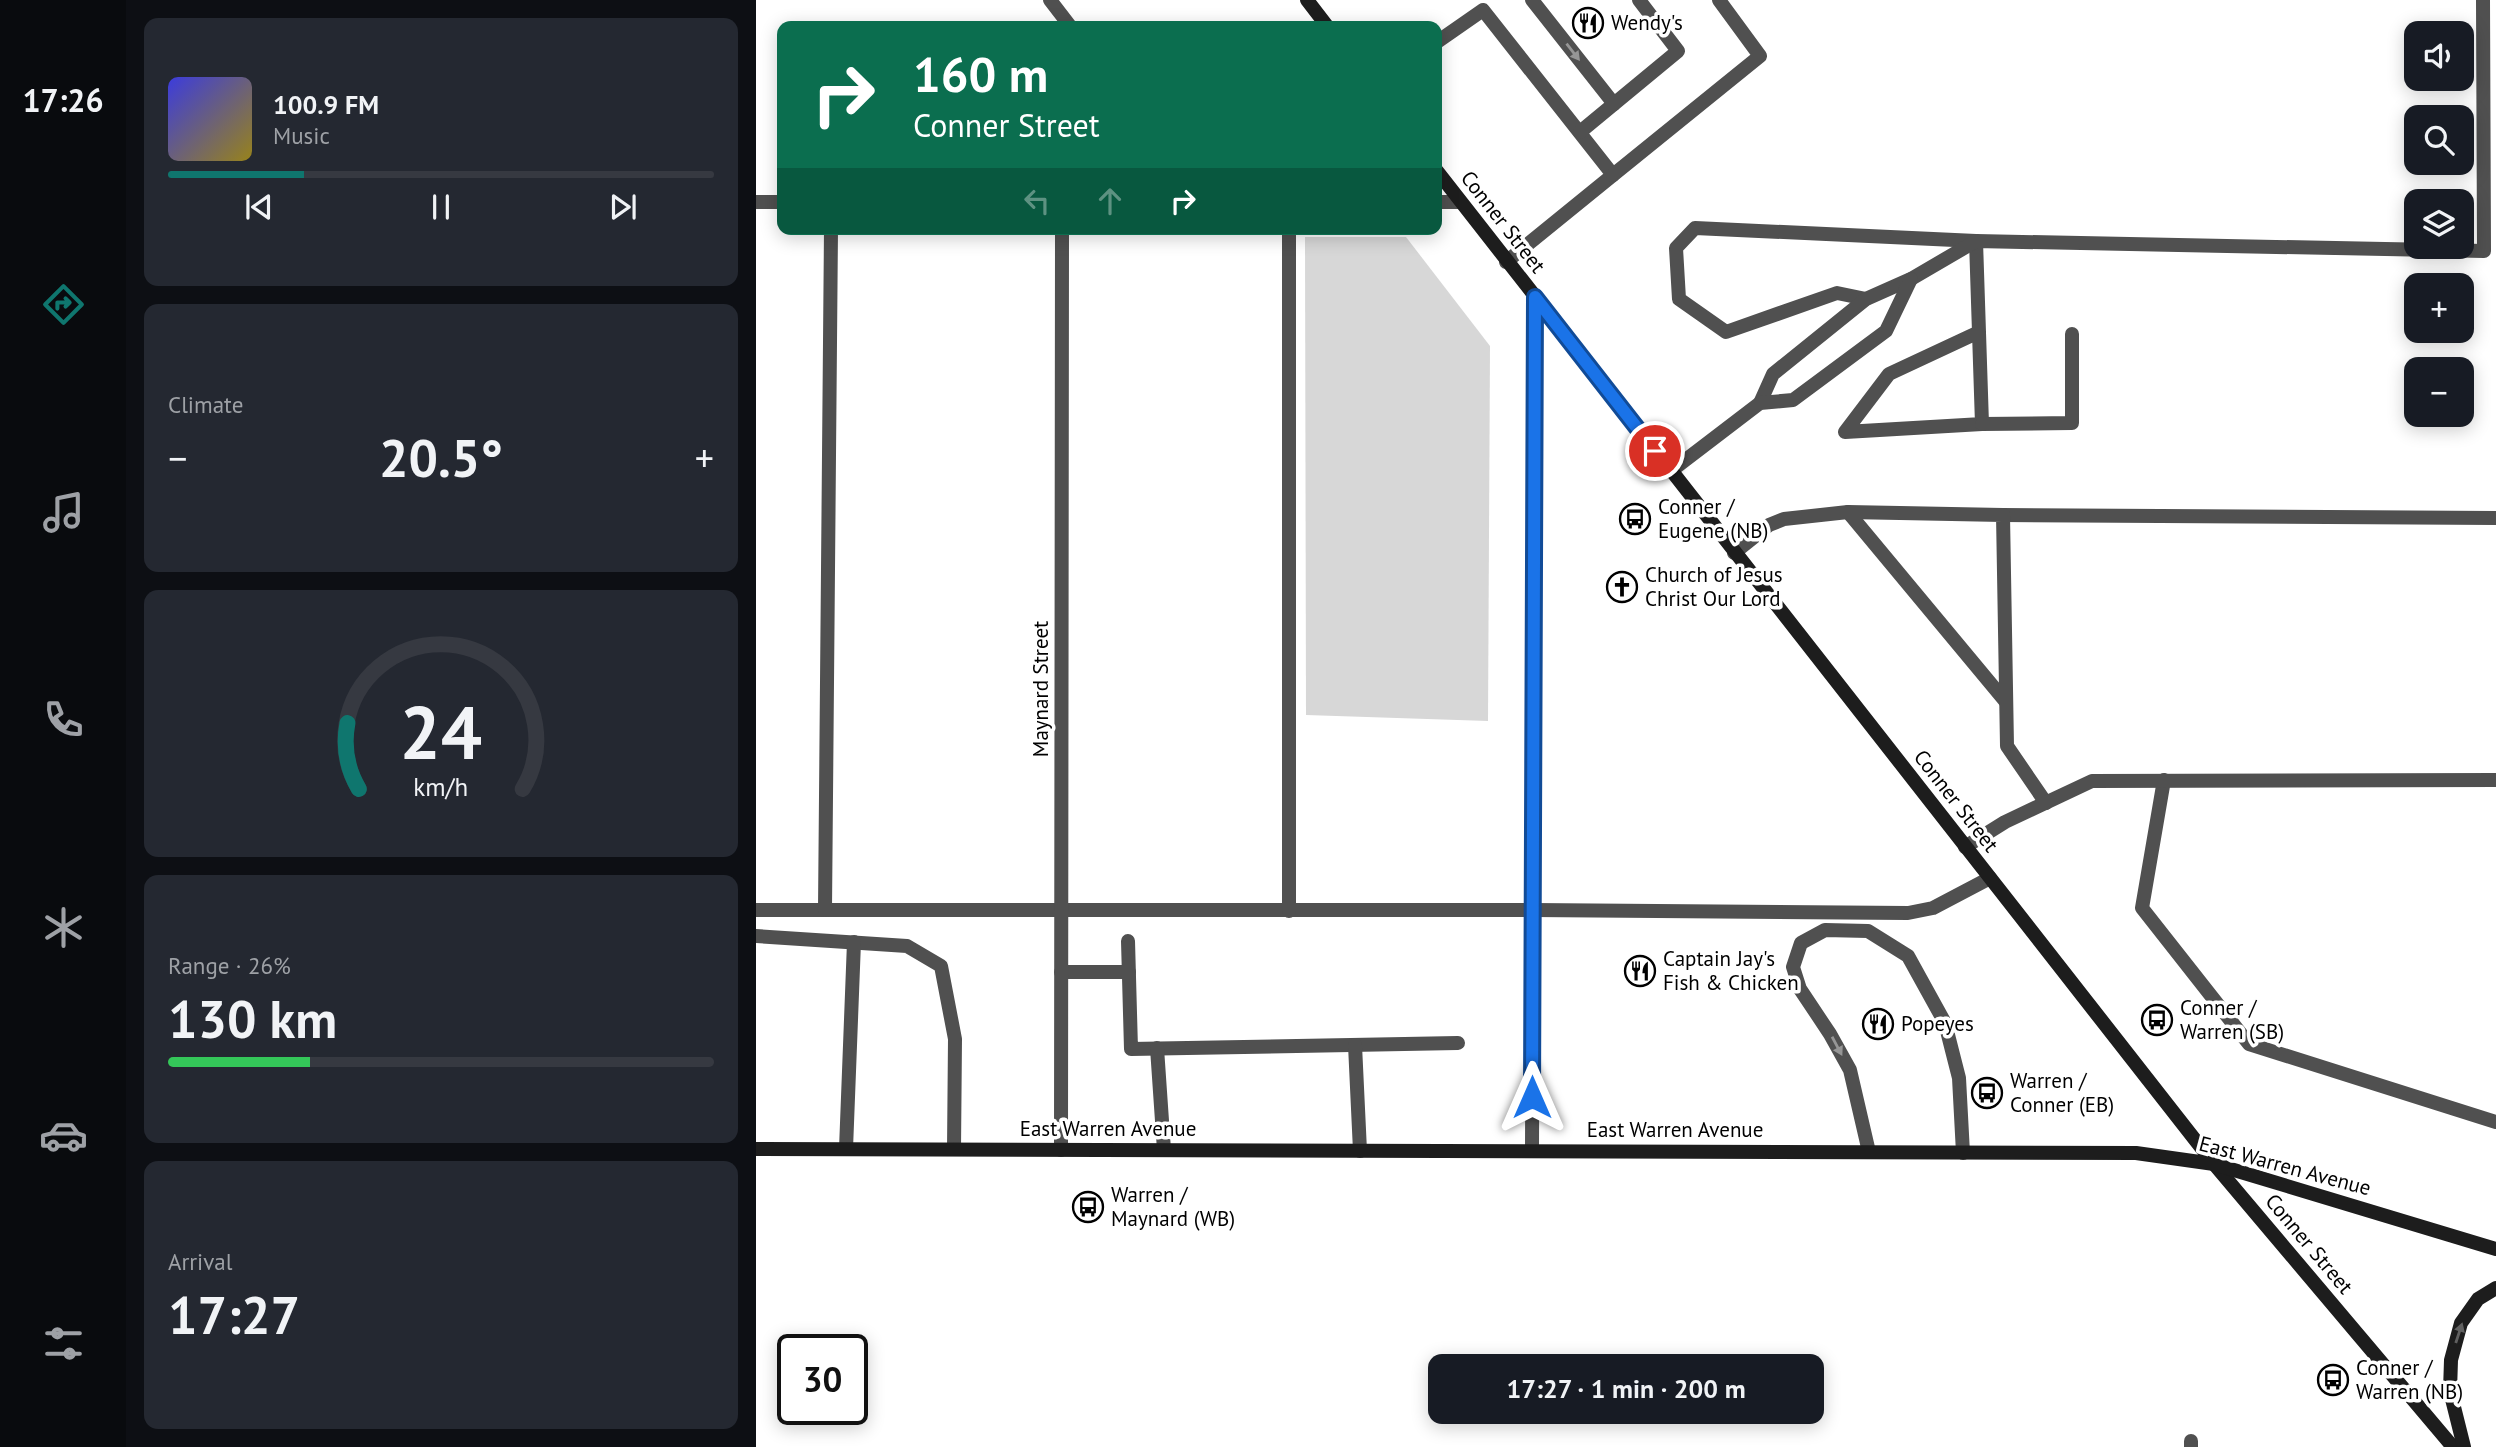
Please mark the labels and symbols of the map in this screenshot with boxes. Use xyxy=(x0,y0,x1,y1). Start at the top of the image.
restaurant icon: Wendy's xyxy=(1571,6,1605,40)
place label: Wendy's xyxy=(1611,9,1683,36)
one-way arrow xyxy=(1565,43,1580,60)
street label: Conner Street xyxy=(1455,165,1552,278)
pin xyxy=(1625,421,1685,481)
place label: Conner / Eugene (NB) xyxy=(1658,493,1768,544)
bus stop icon: Conner / Eugene (NB) xyxy=(1618,502,1652,536)
place label: Church of Jesus Christ Our Lord xyxy=(1645,561,1783,612)
church icon: Church of Jesus Christ Our Lord xyxy=(1605,570,1639,604)
street label: Maynard Street xyxy=(1027,621,1054,757)
street label: Conner Street xyxy=(1908,744,2005,857)
place label: Captain Jay's Fish & Chicken xyxy=(1663,945,1799,996)
restaurant icon: Captain Jay's Fish & Chicken xyxy=(1623,954,1657,988)
place label: Conner / Warren (SB) xyxy=(2180,994,2284,1045)
bus stop icon: Conner / Warren (SB) xyxy=(2140,1003,2174,1037)
restaurant icon: Popeyes xyxy=(1861,1007,1895,1041)
place label: Popeyes xyxy=(1901,1010,1974,1037)
one-way arrow xyxy=(1831,1037,1843,1056)
position arrow xyxy=(1495,1060,1569,1134)
place label: Warren / Conner (EB) xyxy=(2010,1067,2114,1118)
bus stop icon: Warren / Conner (EB) xyxy=(1970,1076,2004,1110)
street label: East Warren Avenue xyxy=(1020,1115,1196,1142)
street label: East Warren Avenue xyxy=(1587,1116,1763,1143)
street label: East Warren Avenue xyxy=(2196,1130,2374,1201)
place label: Warren / Maynard (WB) xyxy=(1111,1181,1235,1232)
street label: Conner Street xyxy=(2260,1188,2359,1299)
bus stop icon: Warren / Maynard (WB) xyxy=(1071,1190,1105,1224)
one-way arrow xyxy=(2454,1322,2464,1343)
speed limit sign: 30 xyxy=(777,1334,868,1425)
place label: Conner / Warren (NB) xyxy=(2356,1354,2463,1405)
bus stop icon: Conner / Warren (NB) xyxy=(2316,1363,2350,1397)

